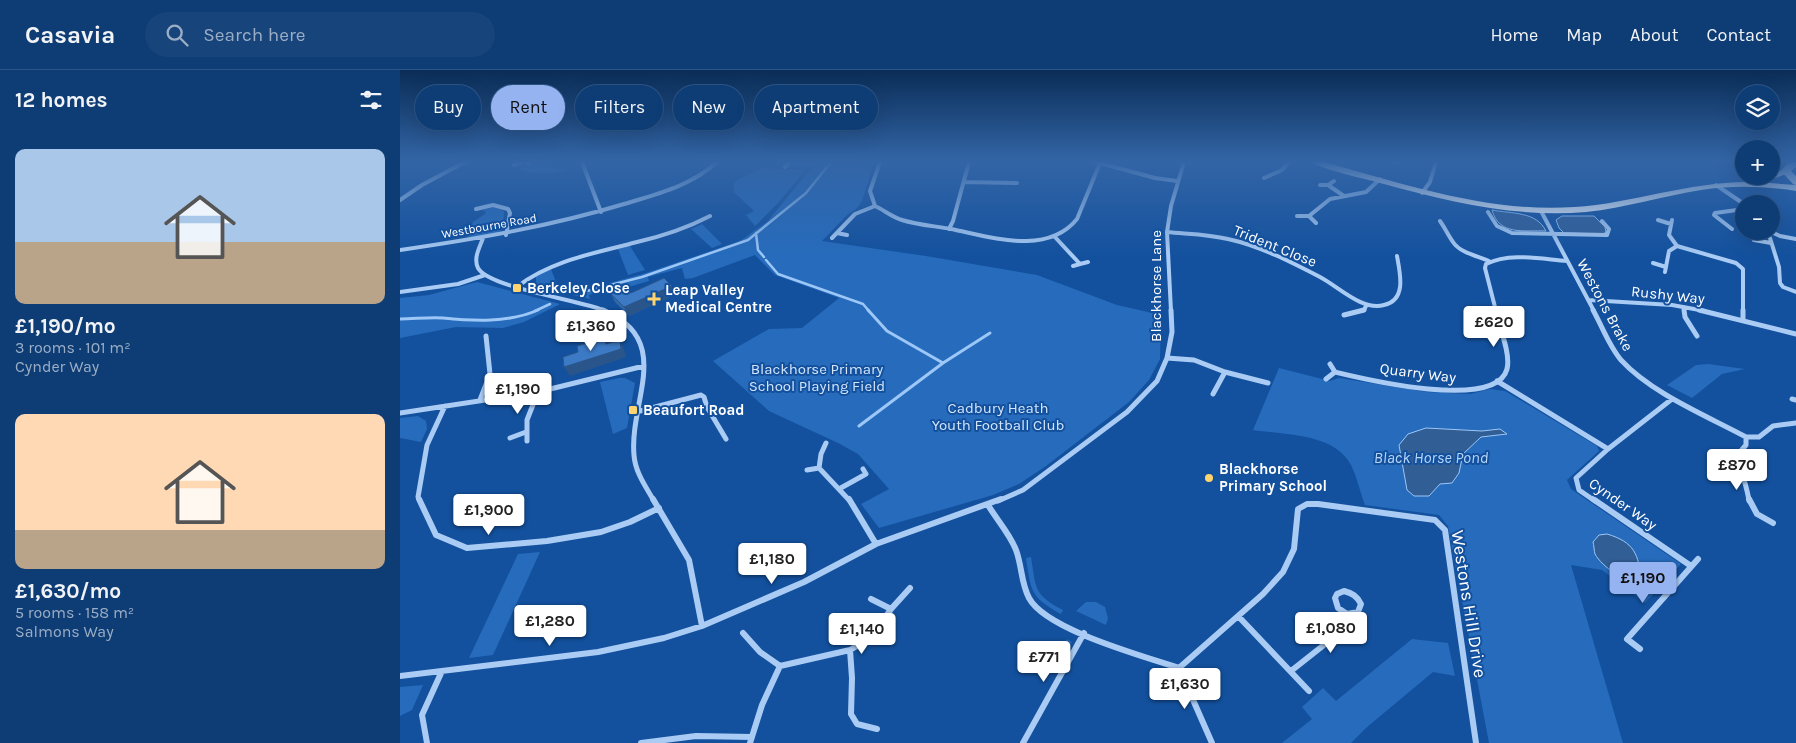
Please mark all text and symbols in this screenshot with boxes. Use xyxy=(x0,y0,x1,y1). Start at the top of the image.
search box xyxy=(145,12,495,57)
text: Casavia xyxy=(25,21,115,49)
icon: search xyxy=(163,21,191,49)
text: Search here xyxy=(203,24,306,46)
text: Home xyxy=(1490,24,1538,46)
text: Map xyxy=(1566,24,1602,46)
text: About xyxy=(1630,24,1679,46)
text: Contact xyxy=(1707,24,1771,46)
chip: Buy xyxy=(415,85,481,130)
chip: Rent xyxy=(491,85,565,130)
chip: Filters xyxy=(575,85,663,130)
chip: New xyxy=(673,85,744,130)
chip: Apartment xyxy=(754,85,878,130)
map controls xyxy=(1735,85,1780,240)
button: layers xyxy=(1735,85,1780,130)
icon: filters xyxy=(357,86,385,114)
text: 12 homes xyxy=(15,88,108,112)
button: + xyxy=(1735,140,1780,185)
icon: home xyxy=(155,182,245,272)
button: − xyxy=(1735,195,1780,240)
street label: Westbourne Road xyxy=(440,211,538,241)
street label: Trident Close xyxy=(1231,221,1319,271)
street label: Blackhorse Lane xyxy=(1147,230,1165,342)
street label: Westons Brake xyxy=(1573,256,1637,354)
place label: Berkeley Close xyxy=(527,279,630,297)
place label: Leap Valley Medical Centre xyxy=(665,281,772,316)
marker: Berkeley Close xyxy=(511,282,523,294)
street label: Rushy Way xyxy=(1630,282,1706,308)
marker: Leap Valley Medical Centre xyxy=(647,292,661,306)
pin: £620 xyxy=(1464,306,1524,348)
pin: £1,360 xyxy=(550,310,632,352)
text: £620 xyxy=(1474,312,1514,331)
text: £1,190/mo xyxy=(15,314,116,338)
text: £1,360 xyxy=(566,316,616,335)
text: 3 rooms · 101 m² xyxy=(15,338,131,357)
text: Cynder Way xyxy=(15,357,99,376)
street label: Quarry Way xyxy=(1379,359,1457,387)
park label: Blackhorse Primary School Playing Field xyxy=(749,360,885,395)
pin: £1,190 xyxy=(477,372,559,415)
text: £1,190 xyxy=(496,379,540,398)
park label: Cadbury Heath Youth Football Club xyxy=(932,399,1064,434)
place label: Beaufort Road xyxy=(643,401,745,419)
marker: Beaufort Road xyxy=(627,404,639,416)
icon: home xyxy=(155,447,245,537)
water label: Black Horse Pond xyxy=(1374,448,1489,467)
pin: £870 xyxy=(1707,448,1767,491)
text: £870 xyxy=(1718,455,1756,474)
place label: Blackhorse Primary School xyxy=(1219,460,1327,495)
marker: Blackhorse Primary School xyxy=(1203,472,1215,484)
street label: Cynder Way xyxy=(1585,474,1661,534)
pin: £1,900 xyxy=(448,494,530,536)
text: £1,900 xyxy=(464,500,514,519)
street label: Westons Hill Drive xyxy=(1446,529,1492,679)
pin: £1,180 xyxy=(731,542,813,585)
text: £1,180 xyxy=(749,549,795,568)
pin: £1,190 xyxy=(1602,562,1684,604)
text: £1,190 xyxy=(1621,568,1665,587)
text: £1,630/mo xyxy=(15,579,121,603)
text: 5 rooms · 158 m² xyxy=(15,603,134,622)
pin: £1,280 xyxy=(509,604,591,647)
text: £1,280 xyxy=(525,611,575,630)
pin: £1,140 xyxy=(821,612,903,655)
pin: £1,080 xyxy=(1290,612,1372,654)
text: £1,080 xyxy=(1306,618,1356,637)
text: £1,140 xyxy=(840,619,884,638)
text: Salmons Way xyxy=(15,622,114,641)
pin: £771 xyxy=(1014,640,1074,683)
text: £771 xyxy=(1028,647,1060,666)
pin: £1,630 xyxy=(1144,668,1226,710)
text: £1,630 xyxy=(1160,674,1210,693)

